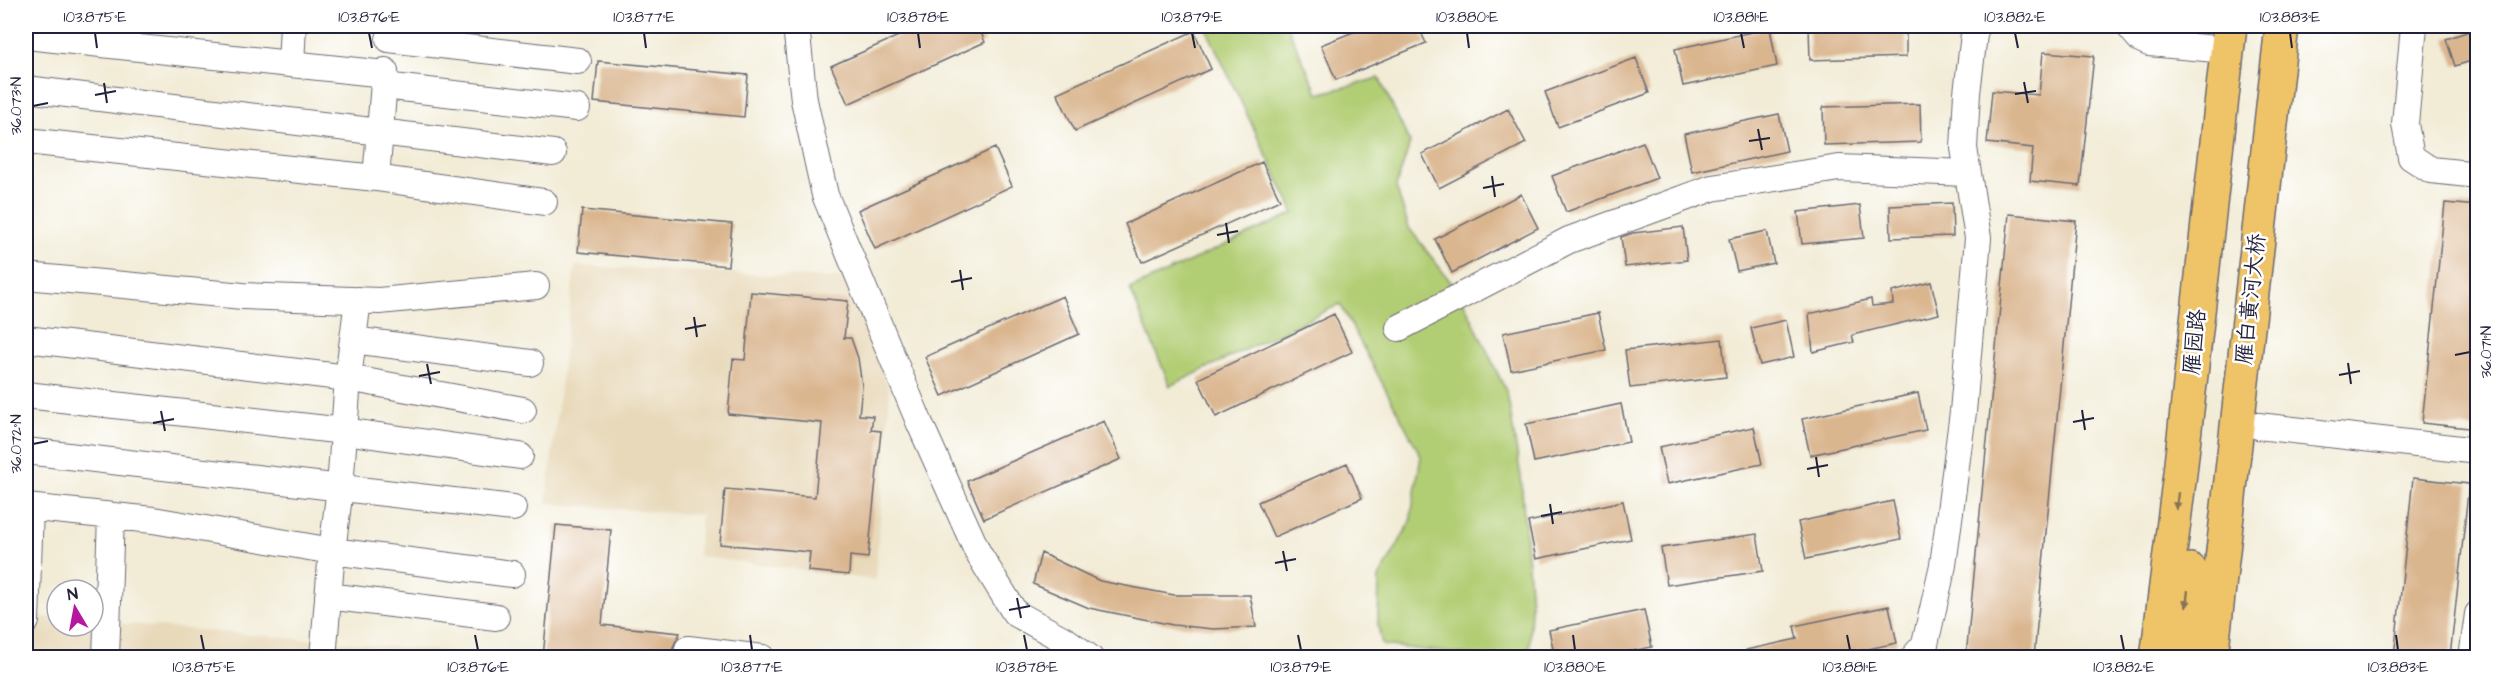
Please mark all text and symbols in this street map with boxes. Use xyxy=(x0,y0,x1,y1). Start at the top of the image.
text: 103.875°E xyxy=(64,7,127,28)
text: 103.876°E xyxy=(338,7,400,28)
text: 103.877°E xyxy=(613,7,675,28)
text: 103.878°E xyxy=(887,7,949,28)
text: 103.879°E xyxy=(1162,7,1223,28)
text: 103.880°E xyxy=(1436,7,1498,28)
text: 103.881°E xyxy=(1714,7,1768,28)
text: 103.882°E xyxy=(1984,7,2046,28)
text: 103.883°E xyxy=(2260,7,2320,28)
text: 36.073°N xyxy=(6,77,27,135)
street label: 雁白黄河大桥 xyxy=(2229,232,2273,366)
street label: 雁园路 xyxy=(2176,308,2214,376)
text: 36.071°N xyxy=(2476,326,2497,378)
text: 36.072°N xyxy=(6,414,27,474)
one-way arrow xyxy=(2172,492,2181,511)
north arrow xyxy=(45,578,105,638)
text: N xyxy=(66,583,79,606)
one-way arrow xyxy=(2182,590,2192,609)
text: 103.875°E xyxy=(173,657,236,678)
text: 103.876°E xyxy=(447,657,509,678)
text: 103.877°E xyxy=(721,657,783,678)
text: 103.878°E xyxy=(996,657,1058,678)
text: 103.879°E xyxy=(1271,657,1332,678)
text: 103.880°E xyxy=(1544,657,1606,678)
text: 103.881°E xyxy=(1823,657,1877,678)
text: 103.882°E xyxy=(2093,657,2155,678)
text: 103.883°E xyxy=(2368,657,2428,678)

